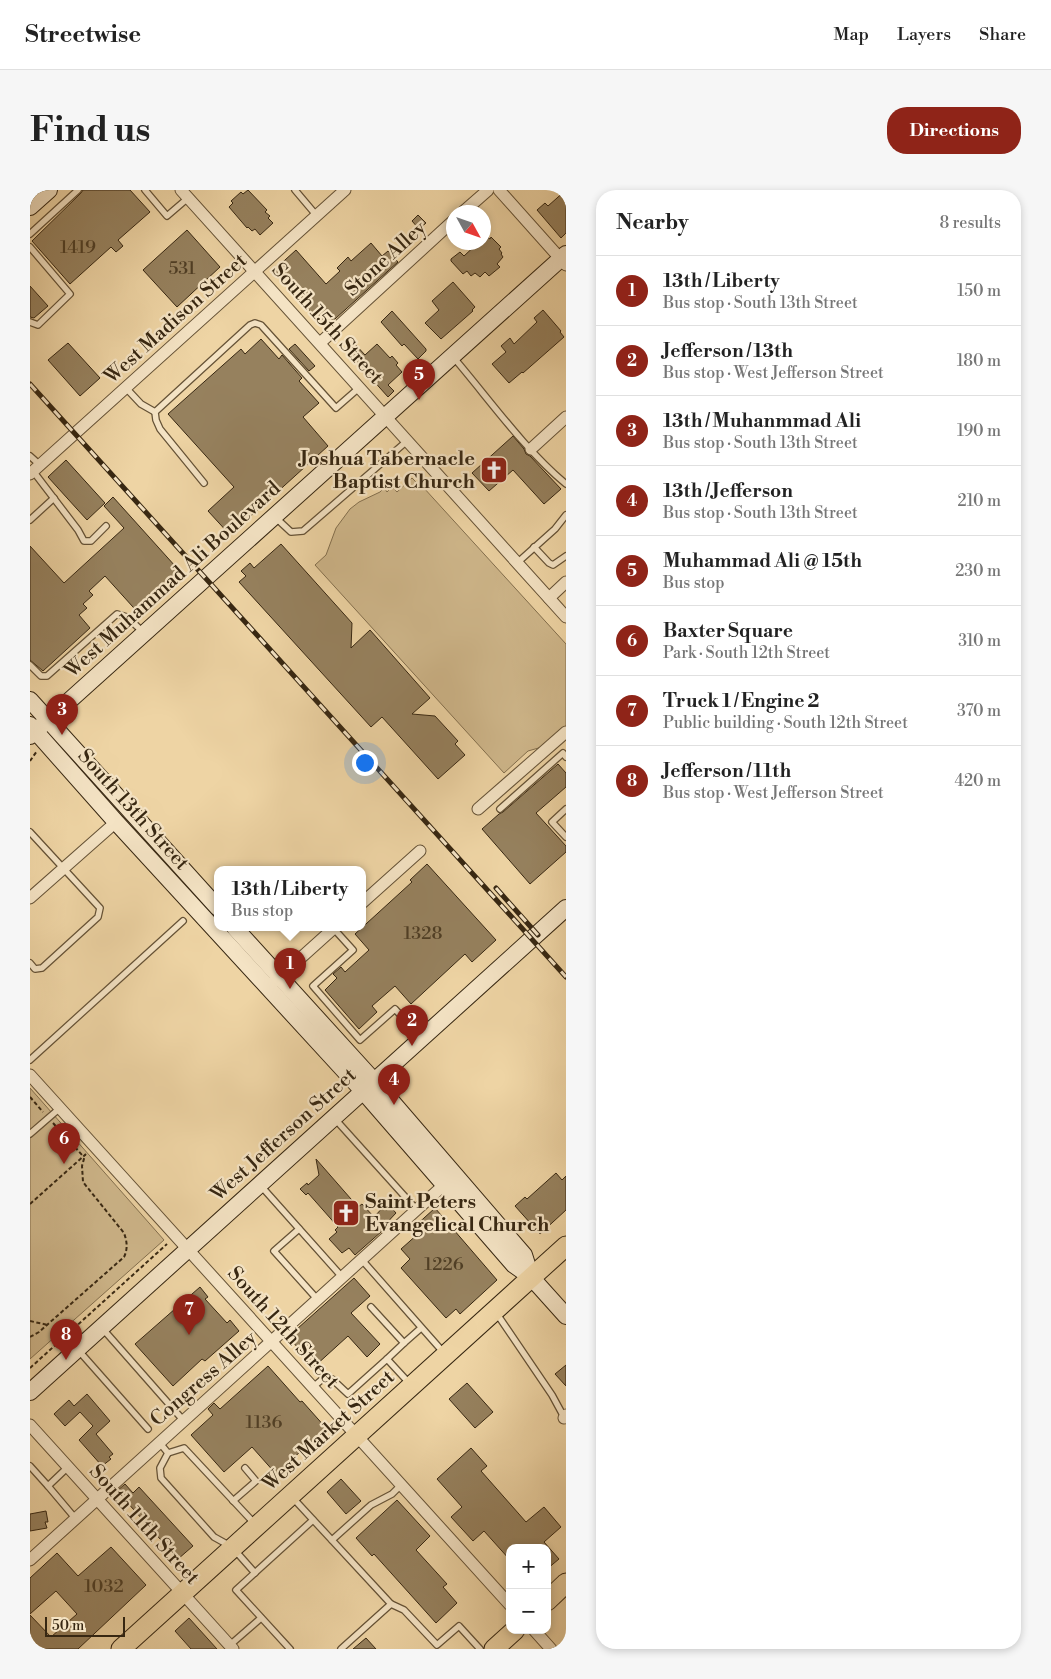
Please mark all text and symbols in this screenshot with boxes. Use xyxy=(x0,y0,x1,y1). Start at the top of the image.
text: Streetwise xyxy=(25,20,141,50)
text: Map xyxy=(834,23,869,46)
text: Layers xyxy=(897,23,951,46)
text: Share xyxy=(979,23,1026,46)
button: Directions xyxy=(887,107,1021,154)
text: Find us xyxy=(30,109,150,152)
north arrow xyxy=(446,205,491,250)
text: Nearby xyxy=(616,210,689,236)
text: 8 results xyxy=(939,213,1001,233)
street label: Stone Alley xyxy=(340,216,432,302)
house number: 1419 xyxy=(60,236,96,259)
street label: West Madison Street xyxy=(99,249,252,390)
house number: 531 xyxy=(168,257,196,280)
street label: South 15th Street xyxy=(266,258,388,390)
text: 13th / Liberty xyxy=(663,269,780,293)
text: 1 xyxy=(628,281,636,301)
text: 150 m xyxy=(957,281,1001,301)
text: Bus stop · South 13th Street xyxy=(663,293,858,313)
text: Jefferson / 13th xyxy=(663,339,793,363)
text: 2 xyxy=(627,351,637,371)
text: 180 m xyxy=(957,351,1001,371)
pin: 5 xyxy=(403,359,435,400)
text: Bus stop · West Jefferson Street xyxy=(663,363,884,383)
text: 13th / Muhanmmad Ali xyxy=(663,409,861,433)
text: 3 xyxy=(627,421,637,441)
text: 190 m xyxy=(957,421,1001,441)
text: Bus stop · South 13th Street xyxy=(663,433,858,453)
place label: Joshua Tabernacle Baptist Church xyxy=(297,447,476,495)
church icon: Joshua Tabernacle Baptist Church xyxy=(479,455,509,485)
street label: West Muhammad Ali Boulevard xyxy=(59,476,287,684)
text: 13th / Jefferson xyxy=(663,479,793,503)
text: 4 xyxy=(627,491,637,511)
text: 210 m xyxy=(957,491,1001,511)
text: Bus stop · South 13th Street xyxy=(663,503,858,523)
text: Muhammad Ali @ 15th xyxy=(663,549,862,573)
text: 5 xyxy=(627,561,637,581)
text: 230 m xyxy=(955,561,1001,581)
text: Bus stop xyxy=(663,573,725,593)
text: Baxter Square xyxy=(663,619,793,643)
text: 6 xyxy=(627,631,637,651)
text: 310 m xyxy=(958,631,1001,651)
text: Park · South 12th Street xyxy=(663,643,830,663)
text: Truck 1 / Engine 2 xyxy=(663,689,819,713)
pin: 3 xyxy=(46,694,78,735)
text: 7 xyxy=(627,701,637,721)
text: 370 m xyxy=(957,701,1001,721)
text: Public building · South 12th Street xyxy=(663,713,908,733)
street label: South 13th Street xyxy=(72,744,194,876)
your location xyxy=(352,750,378,776)
text: Jefferson / 11th xyxy=(663,759,791,783)
text: 8 xyxy=(627,771,637,791)
text: 420 m xyxy=(954,771,1001,791)
text: Bus stop · West Jefferson Street xyxy=(663,783,884,803)
popup xyxy=(214,866,366,931)
text: 13th / Liberty xyxy=(232,877,348,901)
text: Bus stop xyxy=(232,901,293,921)
house number: 1328 xyxy=(404,922,443,945)
pin: 1 xyxy=(274,948,306,989)
pin: 2 xyxy=(396,1005,428,1046)
street label: West Jefferson Street xyxy=(205,1063,362,1208)
pin: 4 xyxy=(378,1064,410,1105)
pin: 6 xyxy=(48,1123,80,1164)
place label: Saint Peters Evangelical Church xyxy=(365,1190,550,1238)
church icon: Saint Peters Evangelical Church xyxy=(331,1198,361,1228)
house number: 1226 xyxy=(424,1253,464,1276)
street label: South 12th Street xyxy=(222,1262,344,1394)
pin: 7 xyxy=(173,1294,205,1335)
pin: 8 xyxy=(50,1319,82,1360)
street label: Congress Alley xyxy=(145,1326,263,1432)
street label: West Market Street xyxy=(257,1365,400,1498)
house number: 1136 xyxy=(246,1411,283,1434)
street label: South 11th Street xyxy=(83,1460,204,1590)
map controls xyxy=(506,1544,551,1634)
button: + xyxy=(506,1544,551,1589)
house number: 1032 xyxy=(84,1575,124,1598)
button: − xyxy=(506,1589,551,1634)
scale bar xyxy=(45,1614,125,1637)
text: 50 m xyxy=(52,1617,84,1635)

